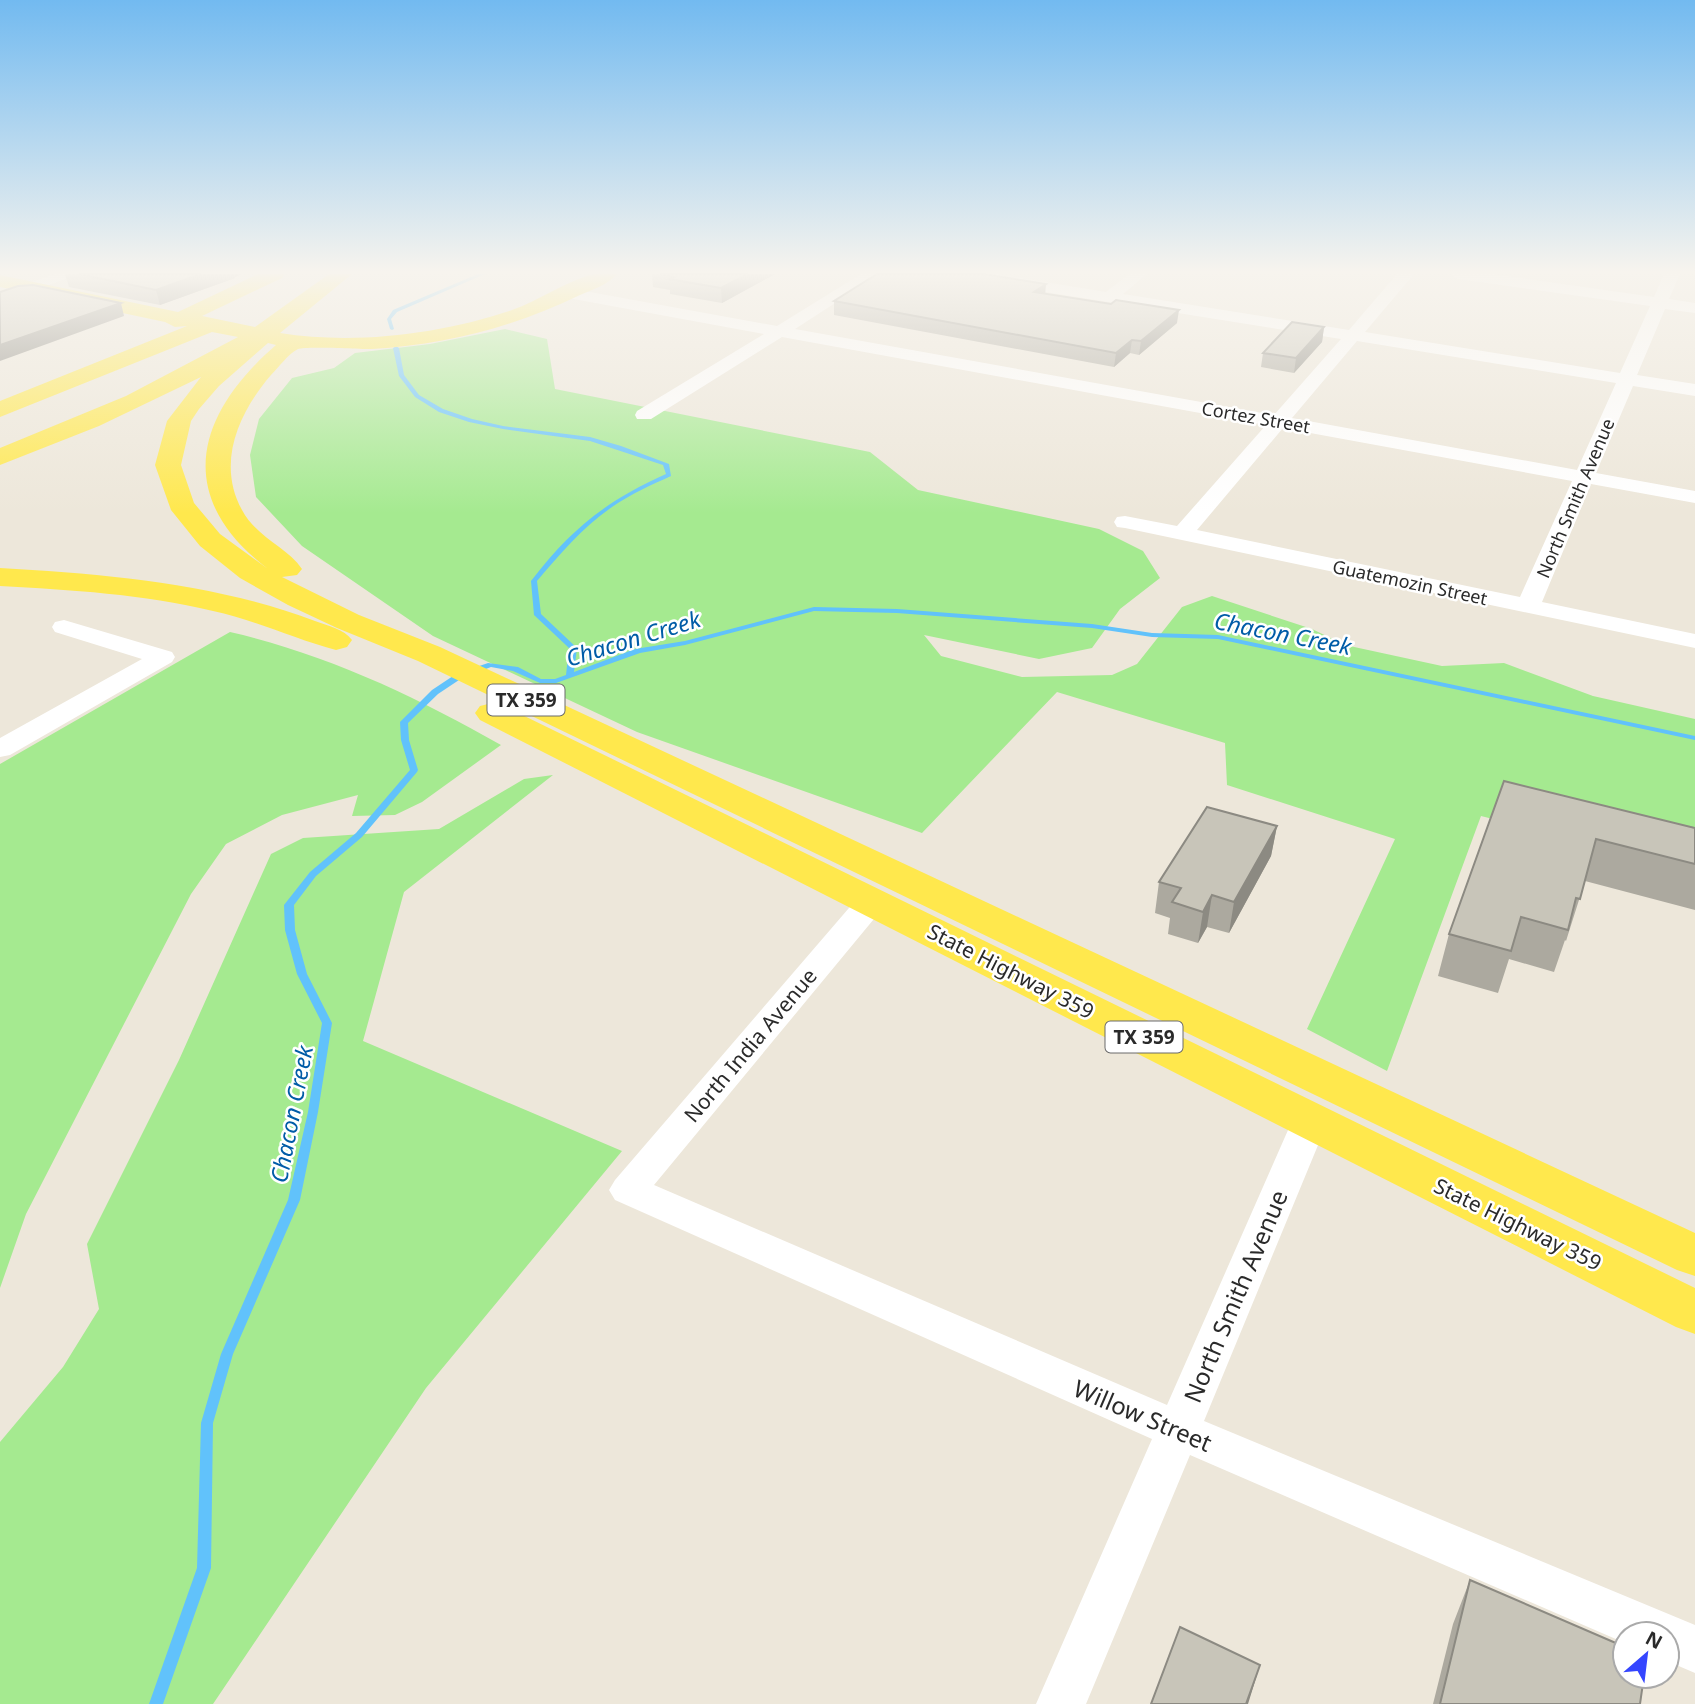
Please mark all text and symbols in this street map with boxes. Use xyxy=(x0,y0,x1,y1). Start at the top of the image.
street label: Cortez Street xyxy=(1200,396,1313,438)
street label: North Smith Avenue xyxy=(1531,415,1619,581)
street label: Guatemozin Street xyxy=(1330,554,1490,610)
water label: Chacon Creek xyxy=(562,602,706,674)
water label: Chacon Creek xyxy=(1212,604,1356,662)
road number: TX 359 xyxy=(488,684,564,716)
street label: State Highway 359 xyxy=(923,917,1099,1025)
street label: North India Avenue xyxy=(677,962,823,1128)
road number: TX 359 xyxy=(1106,1021,1182,1052)
water label: Chacon Creek xyxy=(262,1041,320,1185)
street label: State Highway 359 xyxy=(1430,1171,1606,1277)
street label: North Smith Avenue xyxy=(1175,1185,1295,1407)
street label: Willow Street xyxy=(1069,1371,1217,1459)
north arrow xyxy=(1611,1620,1681,1690)
text: N xyxy=(1641,1625,1667,1655)

